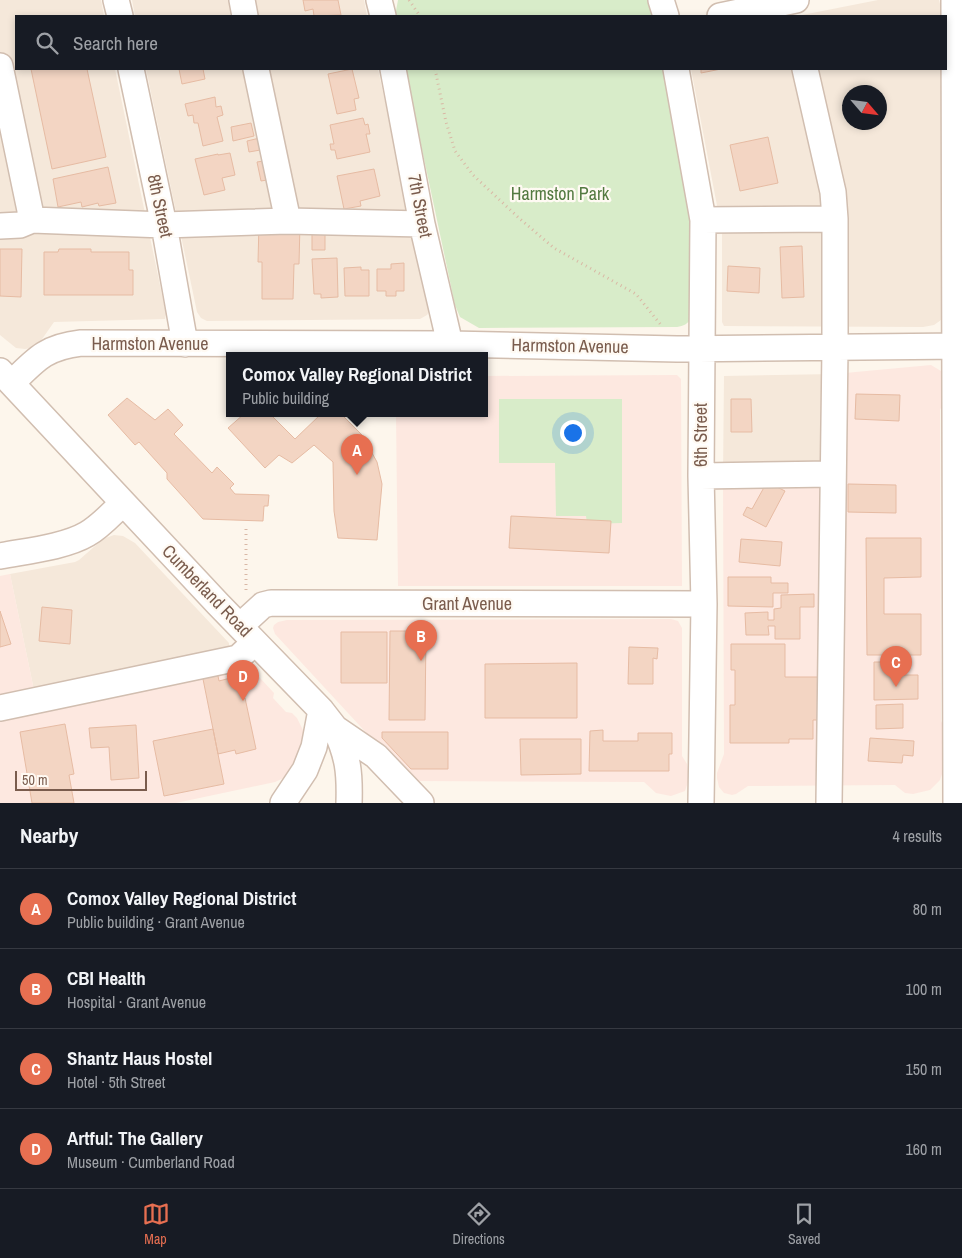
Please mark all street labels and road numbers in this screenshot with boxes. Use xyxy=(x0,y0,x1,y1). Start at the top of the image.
street label: 8th Street xyxy=(142,172,179,240)
street label: 7th Street xyxy=(402,172,439,240)
street label: Harmston Avenue xyxy=(91,331,209,356)
street label: Harmston Avenue xyxy=(511,332,629,359)
street label: 6th Street xyxy=(688,403,713,467)
street label: Cumberland Road xyxy=(157,539,258,642)
street label: Grant Avenue xyxy=(422,591,512,616)

